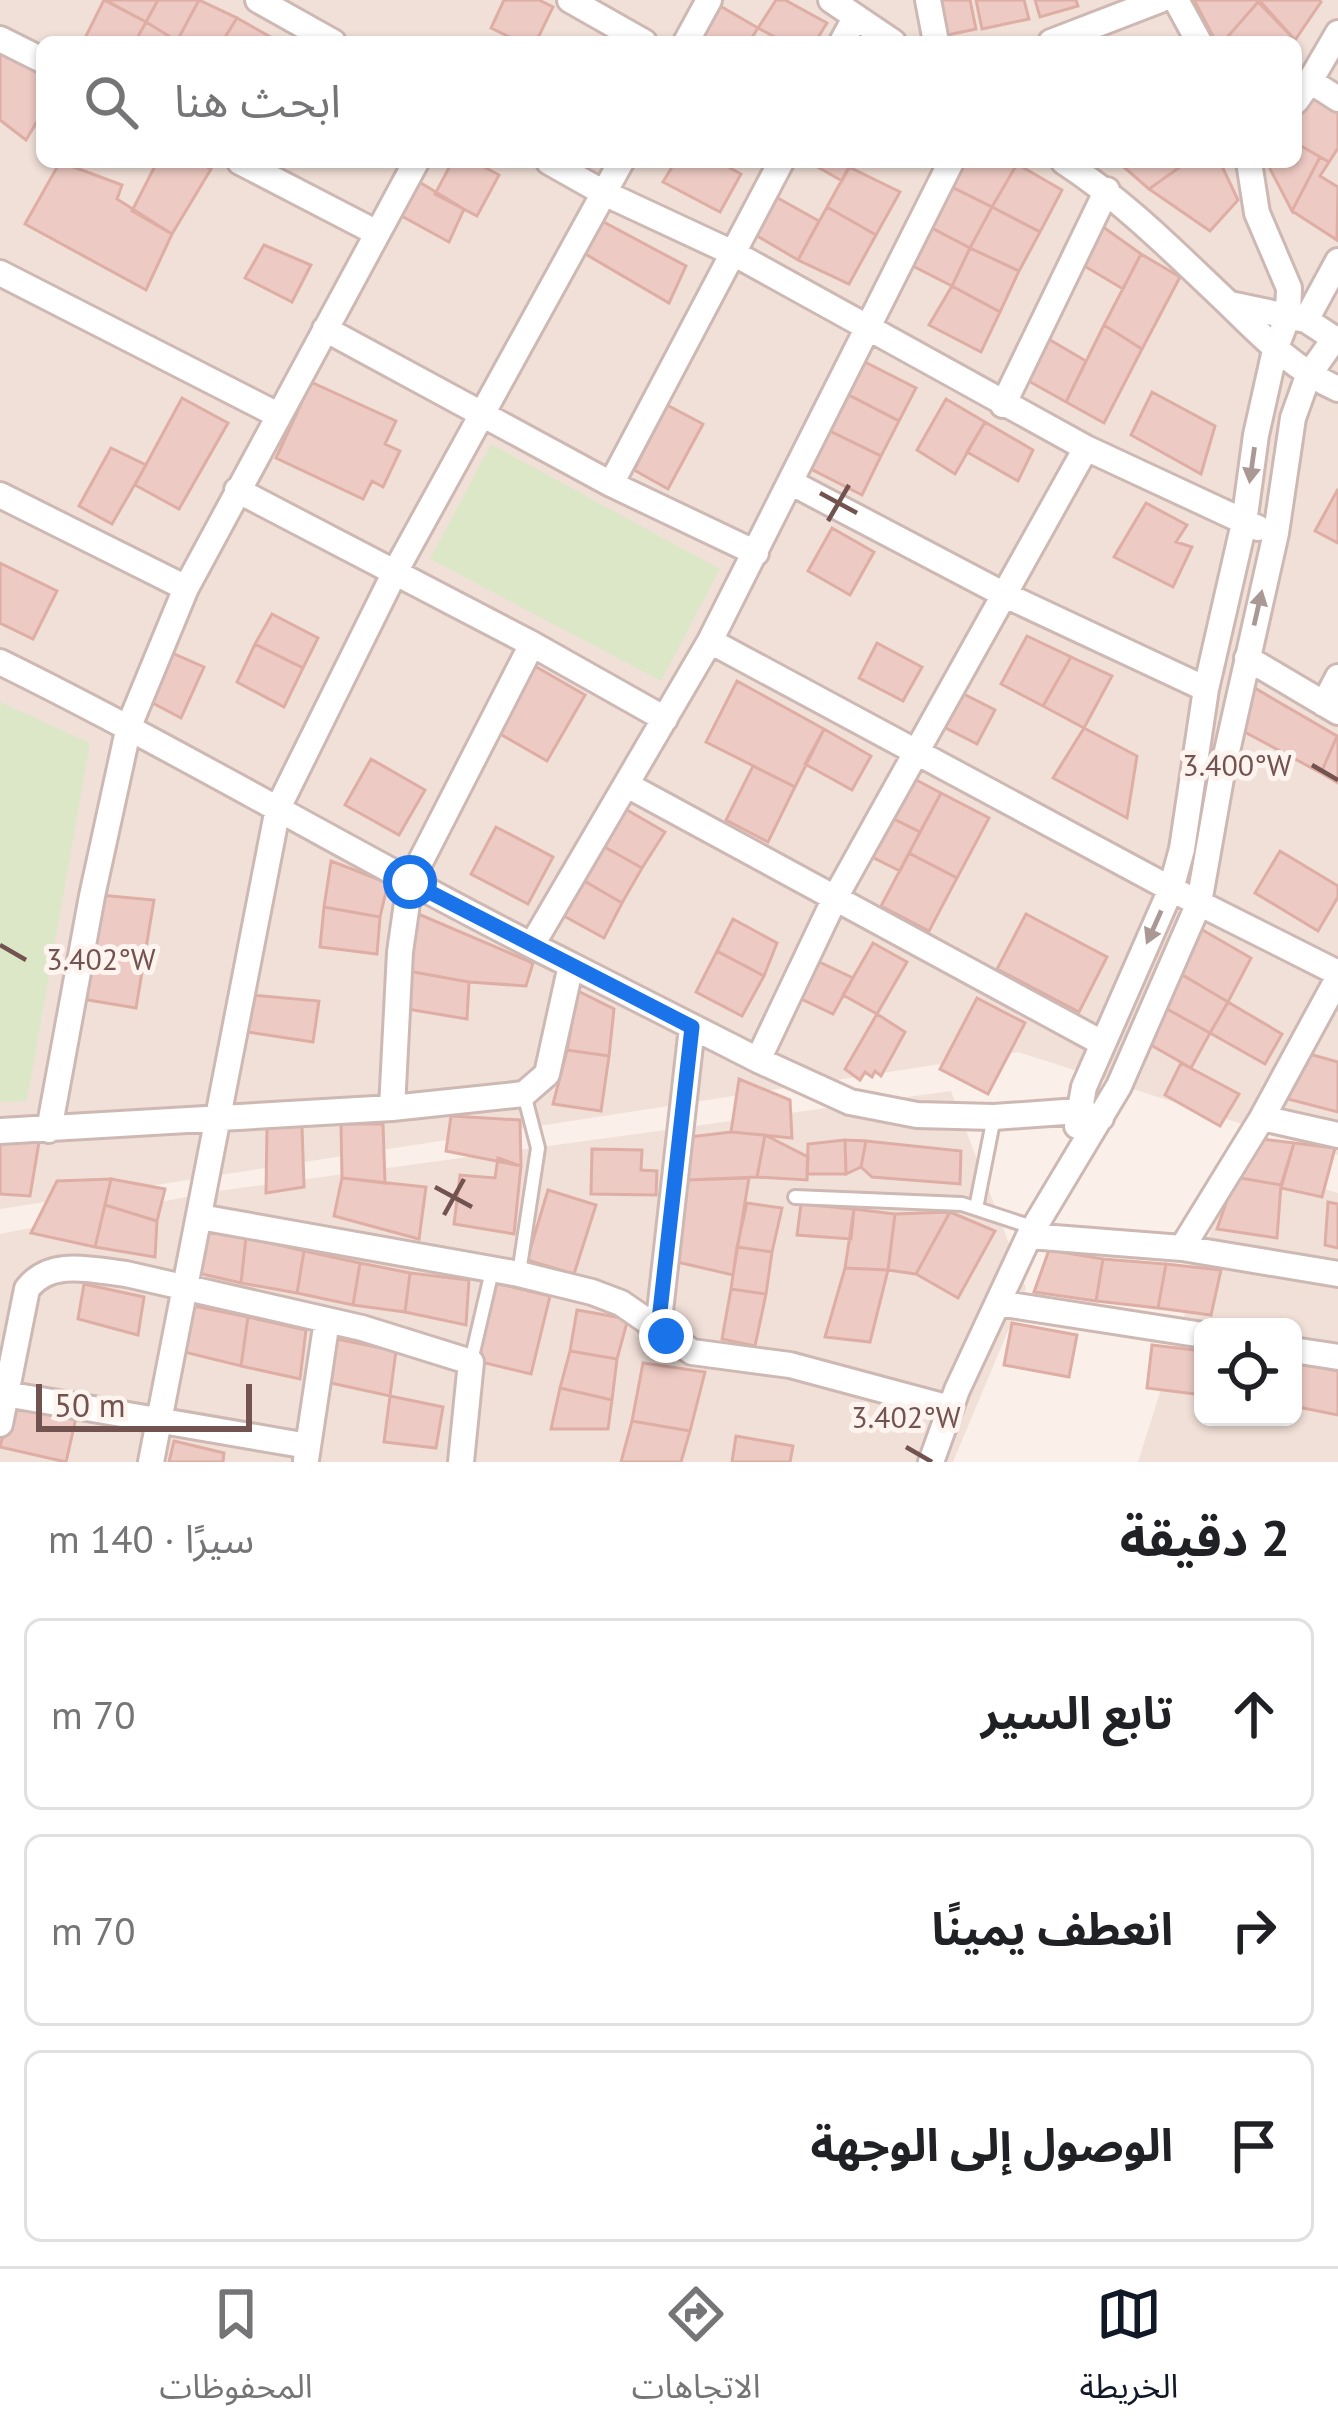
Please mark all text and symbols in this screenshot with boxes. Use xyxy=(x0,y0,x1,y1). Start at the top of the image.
search box xyxy=(36,36,1302,168)
icon: search xyxy=(78,69,144,135)
text: ابحث هنا xyxy=(174,71,341,129)
one-way arrow xyxy=(1242,447,1261,484)
one-way arrow xyxy=(1250,589,1269,627)
text: 3.400°W xyxy=(1182,745,1292,784)
route start xyxy=(383,855,437,909)
one-way arrow xyxy=(1144,910,1164,945)
text: 3.402°W xyxy=(46,939,156,978)
route end xyxy=(639,1309,693,1363)
map controls xyxy=(1194,1318,1302,1426)
button: locate xyxy=(1194,1318,1302,1426)
scale bar xyxy=(36,1378,252,1431)
text: 50 m xyxy=(54,1383,126,1426)
text: 3.402°W xyxy=(851,1397,961,1436)
text: 2 دقيقة xyxy=(1120,1504,1290,1570)
text: سيرًا · 140 m xyxy=(48,1513,254,1564)
icon: ahead xyxy=(1221,1681,1287,1747)
text: تابع السير xyxy=(981,1683,1173,1741)
text: 70 m xyxy=(51,1689,136,1740)
icon: right xyxy=(1221,1897,1287,1963)
text: انعطف يمينًا xyxy=(932,1899,1173,1957)
text: 70 m xyxy=(51,1905,136,1956)
icon: arrive xyxy=(1221,2113,1287,2179)
text: الوصول إلى الوجهة xyxy=(810,2115,1173,2173)
tab: المحفوظات xyxy=(160,2281,313,2422)
tab: الاتجاهات xyxy=(632,2281,761,2422)
tab: الخريطة xyxy=(1080,2281,1178,2422)

